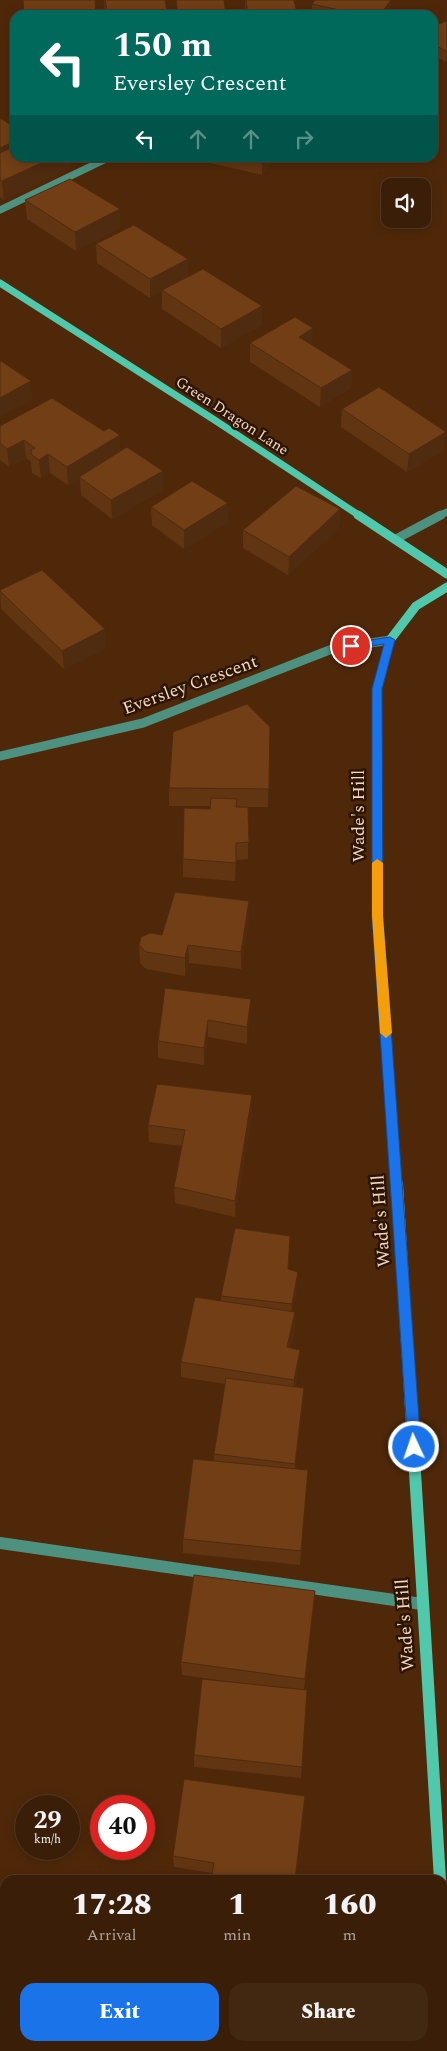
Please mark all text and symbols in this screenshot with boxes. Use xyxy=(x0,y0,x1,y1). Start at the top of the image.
text: 150 m xyxy=(113,19,212,72)
icon: left xyxy=(30,30,95,95)
text: Eversley Crescent xyxy=(113,67,287,100)
icon: left xyxy=(131,125,159,153)
icon: ahead xyxy=(184,125,212,153)
icon: ahead xyxy=(237,125,265,153)
icon: right xyxy=(290,125,318,153)
map controls xyxy=(381,178,431,228)
button: sound xyxy=(381,178,431,228)
street label: Green Dragon Lane xyxy=(171,371,293,461)
pin xyxy=(330,625,372,667)
icon: arrive xyxy=(337,632,365,660)
street label: Eversley Crescent xyxy=(119,648,261,722)
street label: Wade's Hill xyxy=(345,770,372,862)
street label: Wade's Hill xyxy=(364,1174,398,1268)
position arrow xyxy=(387,1420,439,1472)
street label: Wade's Hill xyxy=(388,1578,422,1672)
speed limit sign: 40 xyxy=(90,1795,155,1860)
text: 29 xyxy=(33,1802,62,1840)
text: km/h xyxy=(34,1830,61,1849)
text: 17:28 xyxy=(71,1882,152,1928)
text: 1 xyxy=(228,1882,246,1928)
text: 160 xyxy=(323,1882,377,1928)
text: Arrival xyxy=(87,1923,137,1947)
text: min xyxy=(223,1923,251,1947)
text: m xyxy=(343,1923,356,1947)
button: Exit xyxy=(20,1983,219,2041)
button: Share xyxy=(229,1983,428,2041)

